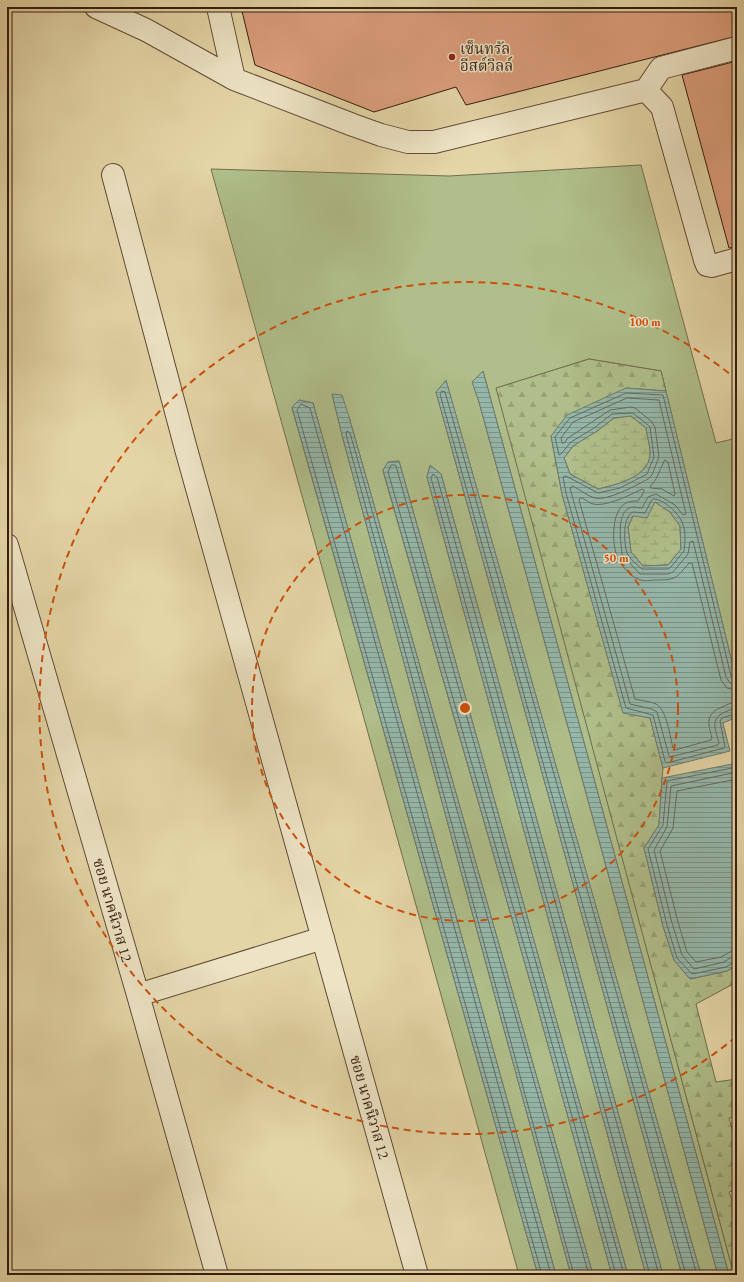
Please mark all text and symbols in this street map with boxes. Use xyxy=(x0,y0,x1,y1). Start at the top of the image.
place label: เซ็นทรัล อีสต์วิลล์ xyxy=(460,39,513,75)
marker: เซ็นทรัล อีสต์วิลล์ xyxy=(447,52,457,62)
text: 100 m xyxy=(629,314,661,330)
text: 50 m xyxy=(603,550,629,566)
centre of rings xyxy=(458,701,472,715)
street label: ซอย นาคนิวาส 12 xyxy=(89,856,137,965)
street label: ซอย นาคนิวาส 12 xyxy=(346,1053,394,1162)

